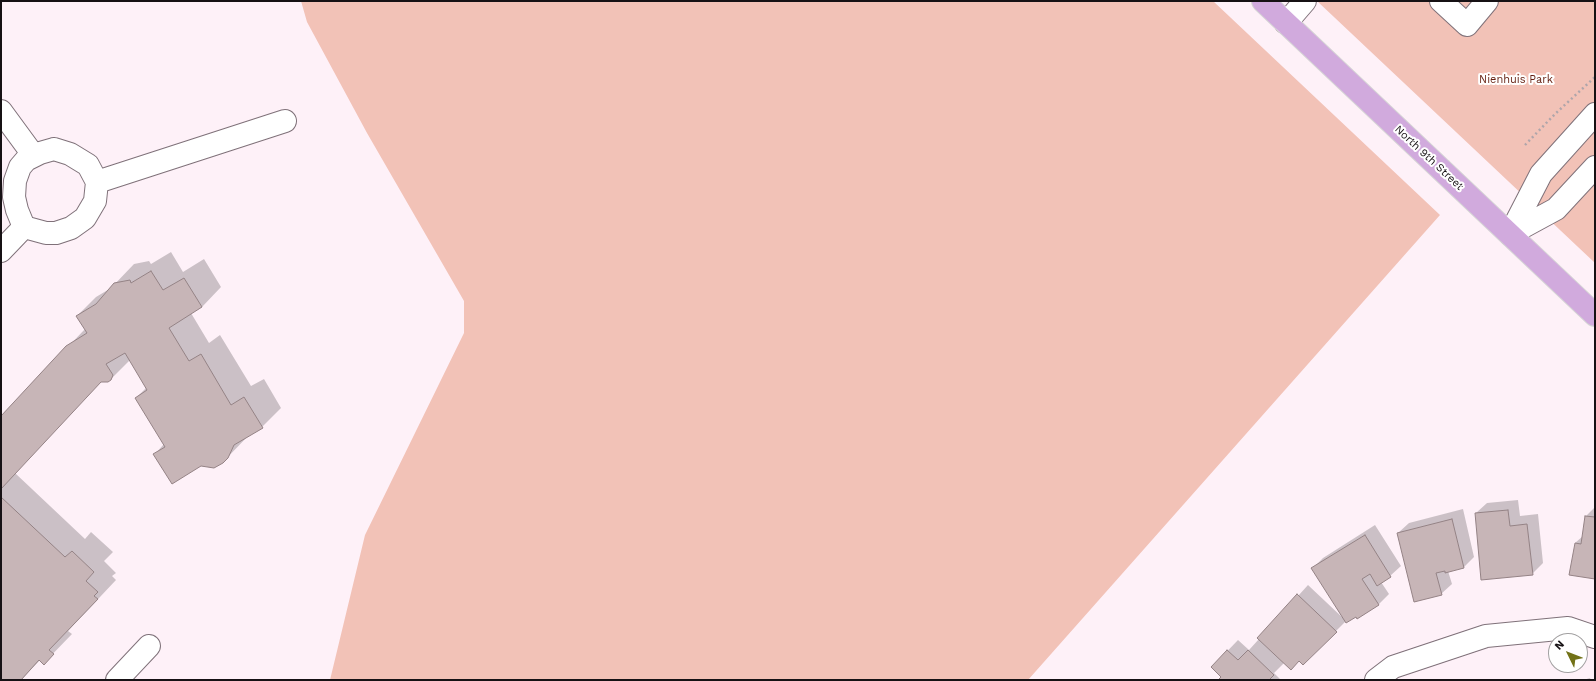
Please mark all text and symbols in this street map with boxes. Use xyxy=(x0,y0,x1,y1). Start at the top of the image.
park label: Nienhuis Park xyxy=(1479,73,1553,87)
street label: North 9th Street xyxy=(1392,123,1466,193)
north arrow xyxy=(1548,633,1588,673)
text: N xyxy=(1552,638,1567,653)

